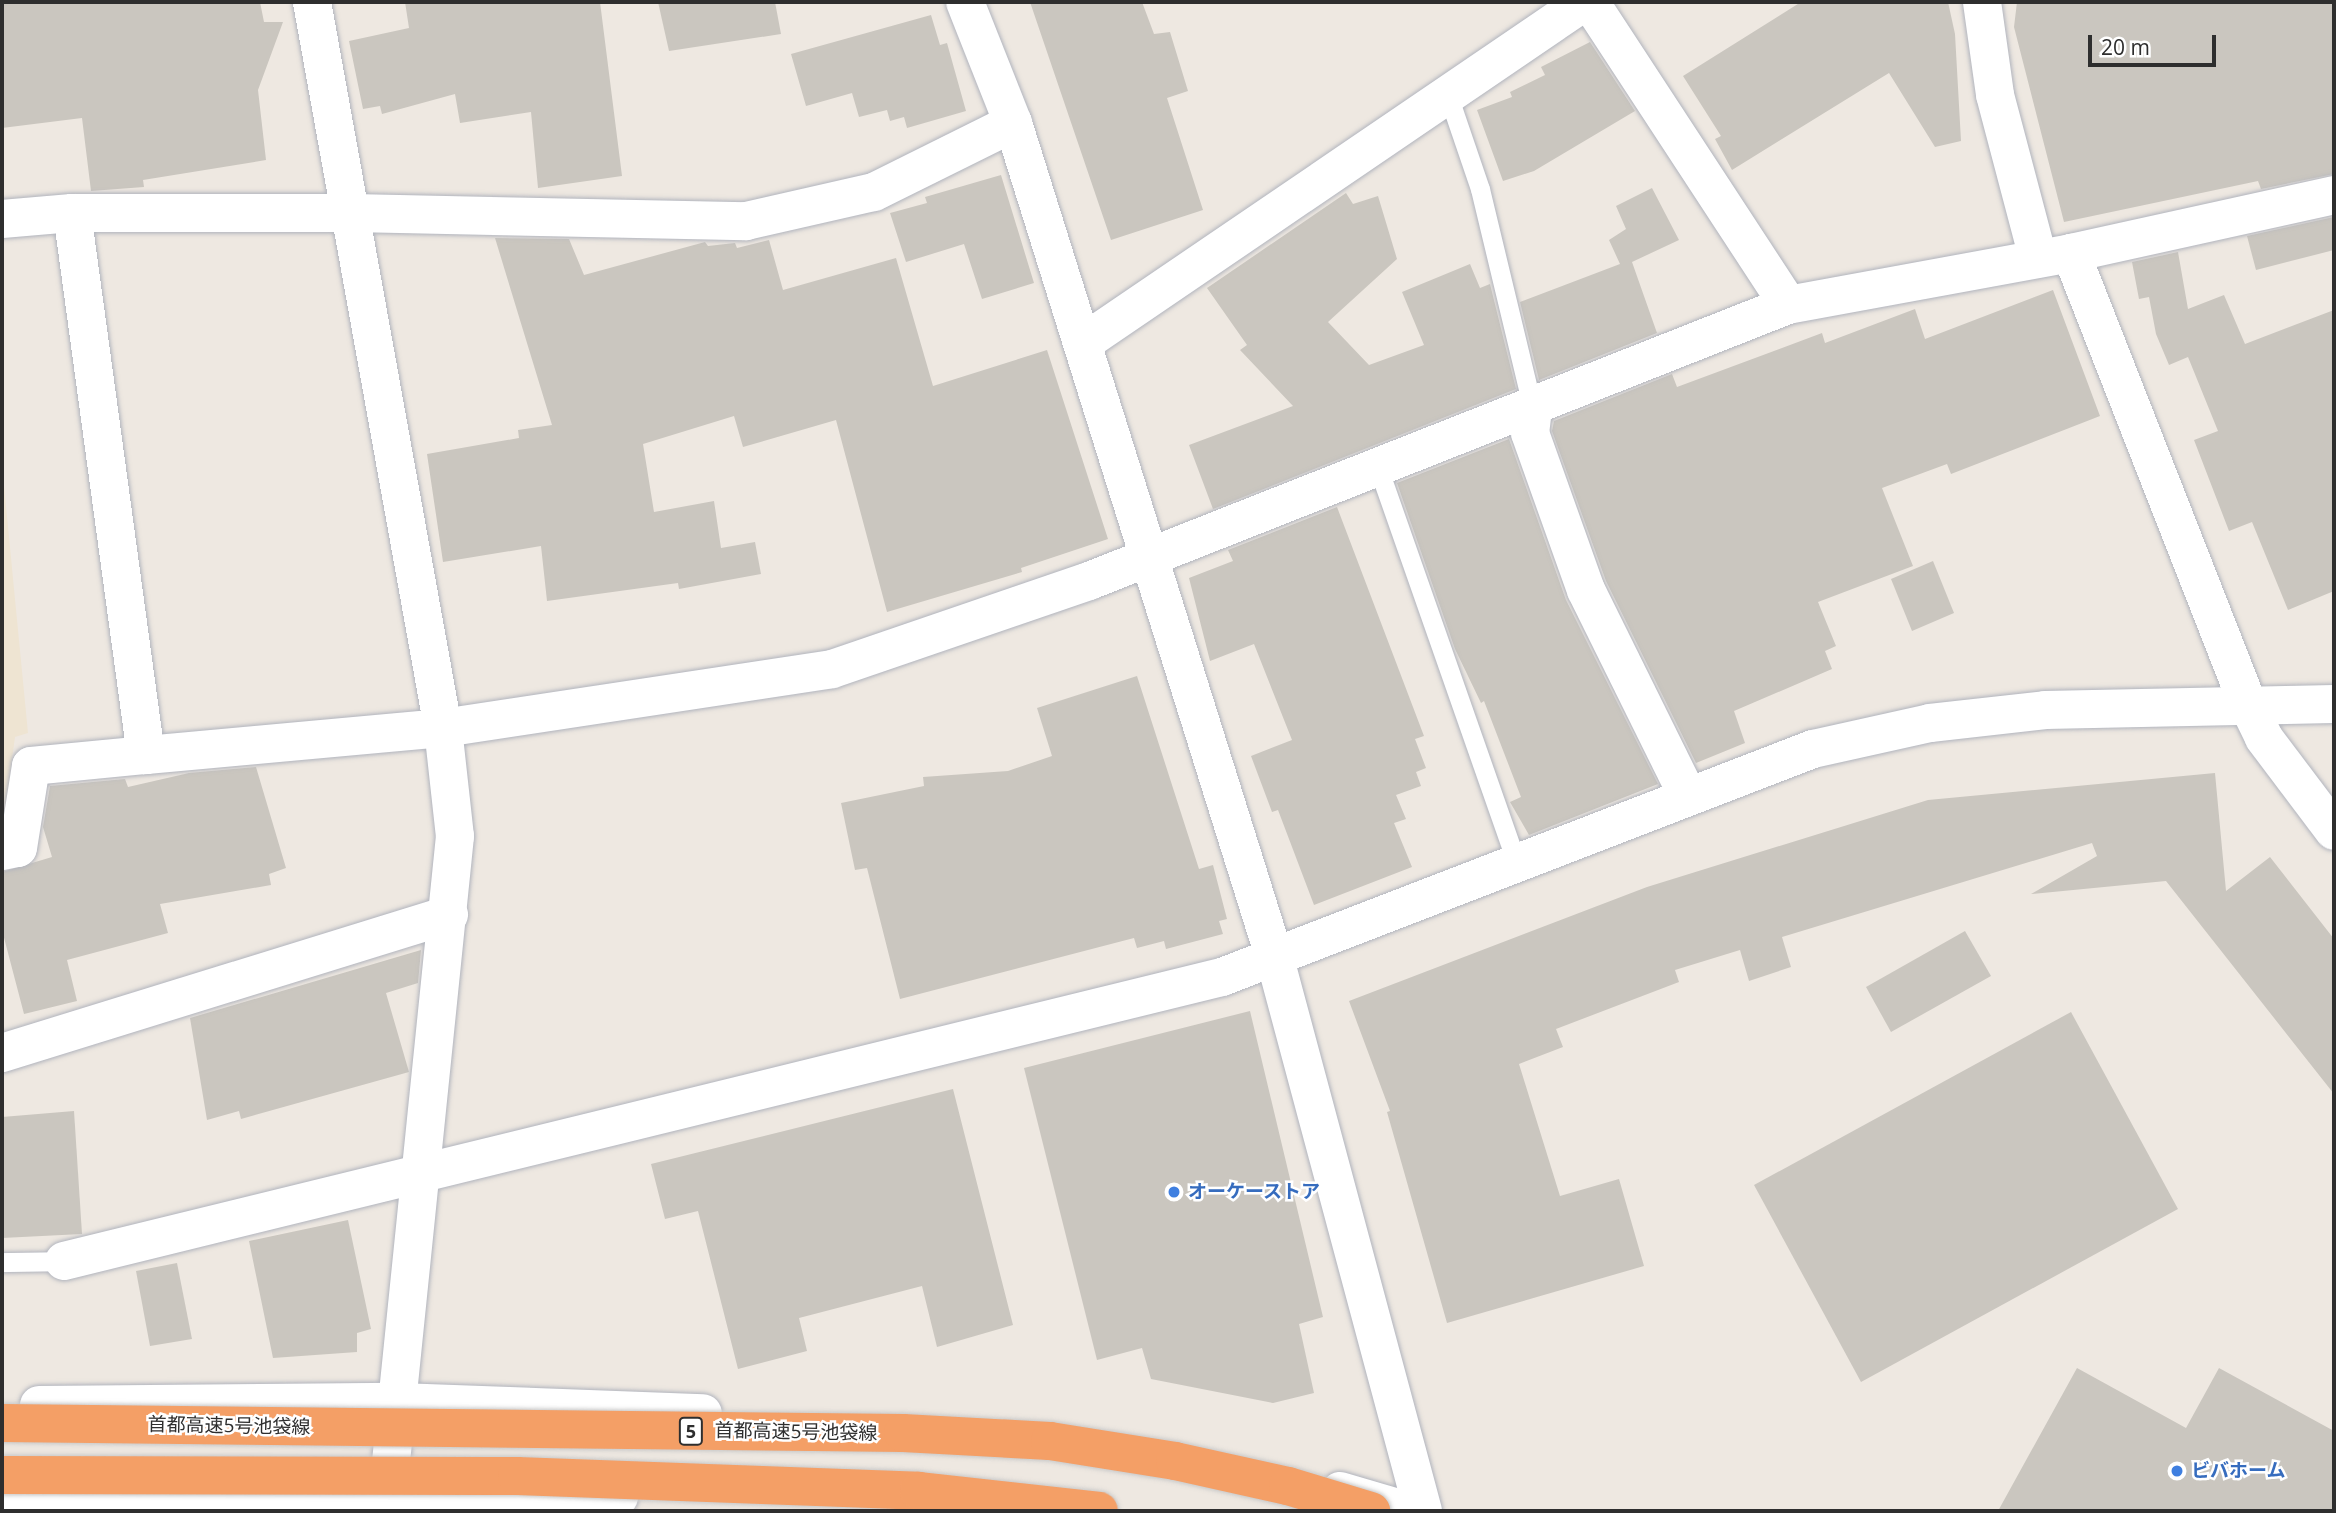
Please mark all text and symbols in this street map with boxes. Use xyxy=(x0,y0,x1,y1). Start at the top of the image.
scale bar xyxy=(2091,21,2219,65)
text: 20 m xyxy=(2101,33,2150,61)
place label: オーケーストア xyxy=(1188,1181,1321,1203)
marker: オーケーストア xyxy=(1166,1184,1182,1200)
street label: 首都高速5号池袋線 xyxy=(147,1413,311,1439)
road number: 5 xyxy=(679,1416,703,1446)
street label: 首都高速5号池袋線 xyxy=(714,1419,878,1445)
place label: ビバホーム xyxy=(2191,1460,2286,1482)
marker: ビバホーム xyxy=(2169,1463,2185,1479)

